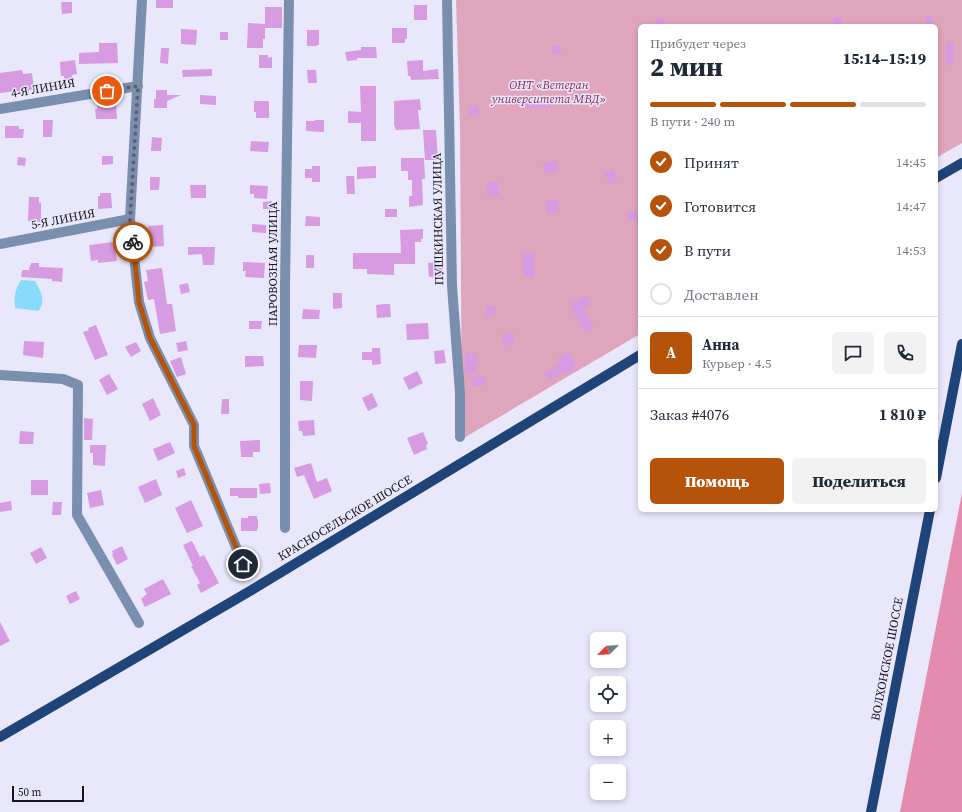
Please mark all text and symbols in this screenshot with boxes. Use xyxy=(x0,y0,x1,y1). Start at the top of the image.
text: Прибудет через xyxy=(650,35,746,52)
text: 15:14–15:19 xyxy=(843,48,926,69)
text: 2 мин xyxy=(650,49,723,85)
street label: 4-Я ЛИНИЯ xyxy=(10,74,77,102)
pin xyxy=(90,74,124,108)
park label: ОНТ «Ветеран университета МВД» xyxy=(490,77,606,107)
icon: bag xyxy=(96,80,118,102)
text: В пути · 240 m xyxy=(650,113,735,130)
icon: check xyxy=(650,151,672,173)
text: Принят xyxy=(684,152,739,173)
street label: ПУШКИНСКАЯ УЛИЦА xyxy=(429,153,447,285)
text: 14:45 xyxy=(896,154,926,171)
icon: check xyxy=(650,195,672,217)
text: Готовится xyxy=(684,196,756,217)
text: 14:47 xyxy=(896,198,926,215)
street label: ПАРОВОЗНАЯ УЛИЦА xyxy=(265,202,281,326)
street label: 5-Я ЛИНИЯ xyxy=(30,205,97,233)
courier xyxy=(113,222,153,262)
icon: bike xyxy=(122,231,144,253)
icon: check xyxy=(650,239,672,261)
text: В пути xyxy=(684,240,731,261)
text: 14:53 xyxy=(896,242,926,259)
text: Доставлен xyxy=(684,284,759,305)
button: chat xyxy=(832,332,874,374)
button: phone xyxy=(884,332,926,374)
text: Анна xyxy=(702,334,739,355)
text: А xyxy=(666,342,676,363)
text: Курьер · 4.5 xyxy=(702,355,772,372)
text: Заказ #4076 xyxy=(650,404,729,425)
text: 1 810 ₽ xyxy=(879,404,926,425)
button: Помощь xyxy=(650,458,784,504)
button: Поделиться xyxy=(792,458,926,504)
street label: КРАСНОСЕЛЬСКОЕ ШОССЕ xyxy=(275,472,415,564)
pin xyxy=(226,547,260,581)
icon: home xyxy=(232,553,254,575)
street label: ВОЛХОНСКОЕ ШОССЕ xyxy=(867,596,907,722)
north arrow xyxy=(590,632,626,668)
map controls xyxy=(590,632,626,800)
button: locate xyxy=(590,676,626,712)
button: + xyxy=(590,720,626,756)
button: − xyxy=(590,764,626,800)
scale bar xyxy=(12,784,84,803)
text: 50 m xyxy=(18,785,41,800)

